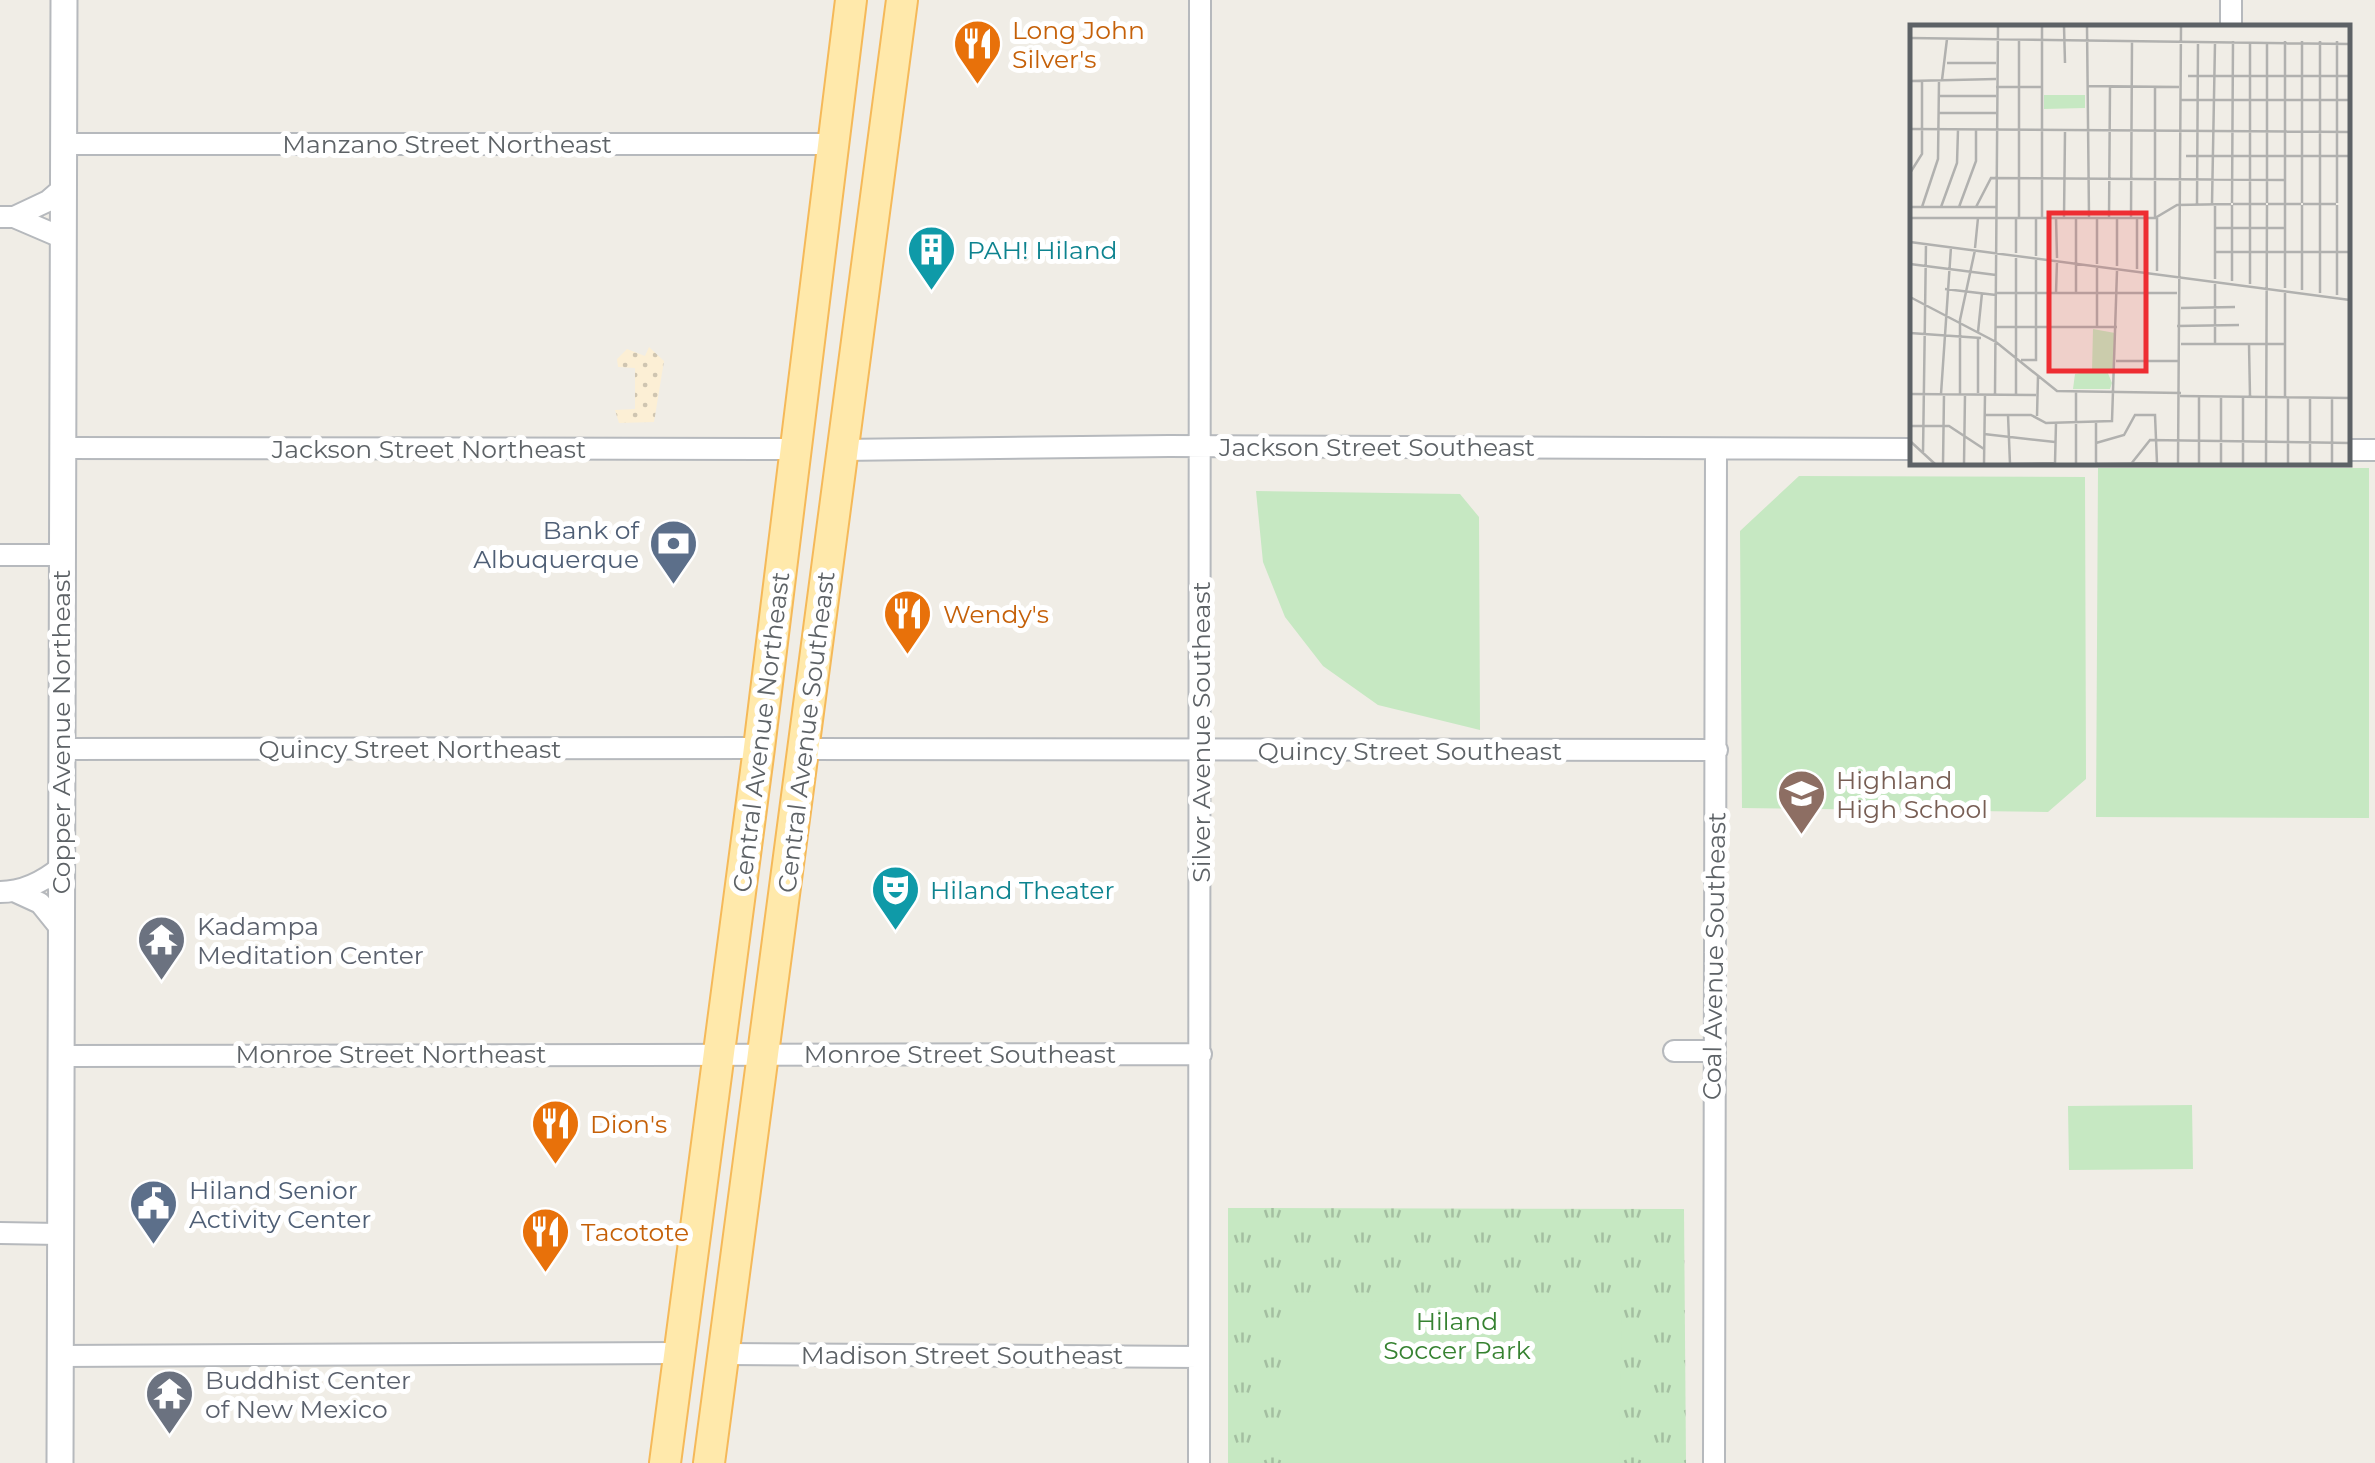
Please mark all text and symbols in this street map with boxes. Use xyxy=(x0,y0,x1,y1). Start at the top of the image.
place label: Long John Silver's xyxy=(1012,15,1145,74)
restaurant icon: Long John Silver's xyxy=(951,18,1003,86)
inset map xyxy=(1910,25,2350,465)
street label: Manzano Street Northeast xyxy=(282,129,612,159)
building icon: PAH! Hiland xyxy=(906,224,958,292)
place label: PAH! Hiland xyxy=(967,235,1118,265)
street label: Jackson Street Southeast xyxy=(1218,432,1535,462)
street label: Jackson Street Northeast xyxy=(271,434,586,464)
place label: Bank of Albuquerque xyxy=(473,515,641,574)
bank icon: Bank of Albuquerque xyxy=(648,518,700,586)
street label: Central Avenue Southeast xyxy=(771,569,841,895)
street label: Copper Avenue Northeast xyxy=(46,570,76,894)
street label: Central Avenue Northeast xyxy=(726,570,796,894)
street label: Silver Avenue Southeast xyxy=(1186,581,1216,883)
restaurant icon: Wendy's xyxy=(882,588,934,656)
place label: Wendy's xyxy=(943,599,1049,629)
street label: Quincy Street Northeast xyxy=(259,734,561,764)
street label: Quincy Street Southeast xyxy=(1258,736,1562,766)
place label: Highland High School xyxy=(1836,765,1988,824)
school or university icon: Highland High School xyxy=(1775,768,1827,836)
street label: Coal Avenue Southeast xyxy=(1696,812,1732,1100)
theatre icon: Hiland Theater xyxy=(869,864,921,932)
place label: Hiland Theater xyxy=(930,875,1114,905)
place label: Kadampa Meditation Center xyxy=(197,911,424,970)
temple icon: Kadampa Meditation Center xyxy=(136,914,188,982)
street label: Monroe Street Northeast xyxy=(236,1039,546,1069)
street label: Monroe Street Southeast xyxy=(804,1039,1116,1069)
restaurant icon: Dion's xyxy=(529,1098,581,1166)
place label: Dion's xyxy=(590,1109,667,1139)
place label: Hiland Senior Activity Center xyxy=(189,1175,371,1234)
public building icon: Hiland Senior Activity Center xyxy=(128,1178,180,1246)
restaurant icon: Tacotote xyxy=(520,1206,572,1274)
place label: Tacotote xyxy=(581,1217,689,1247)
park label: Hiland Soccer Park xyxy=(1383,1306,1531,1365)
street label: Madison Street Southeast xyxy=(801,1340,1123,1370)
place label: Buddhist Center of New Mexico xyxy=(205,1365,411,1424)
temple icon: Buddhist Center of New Mexico xyxy=(144,1368,196,1436)

